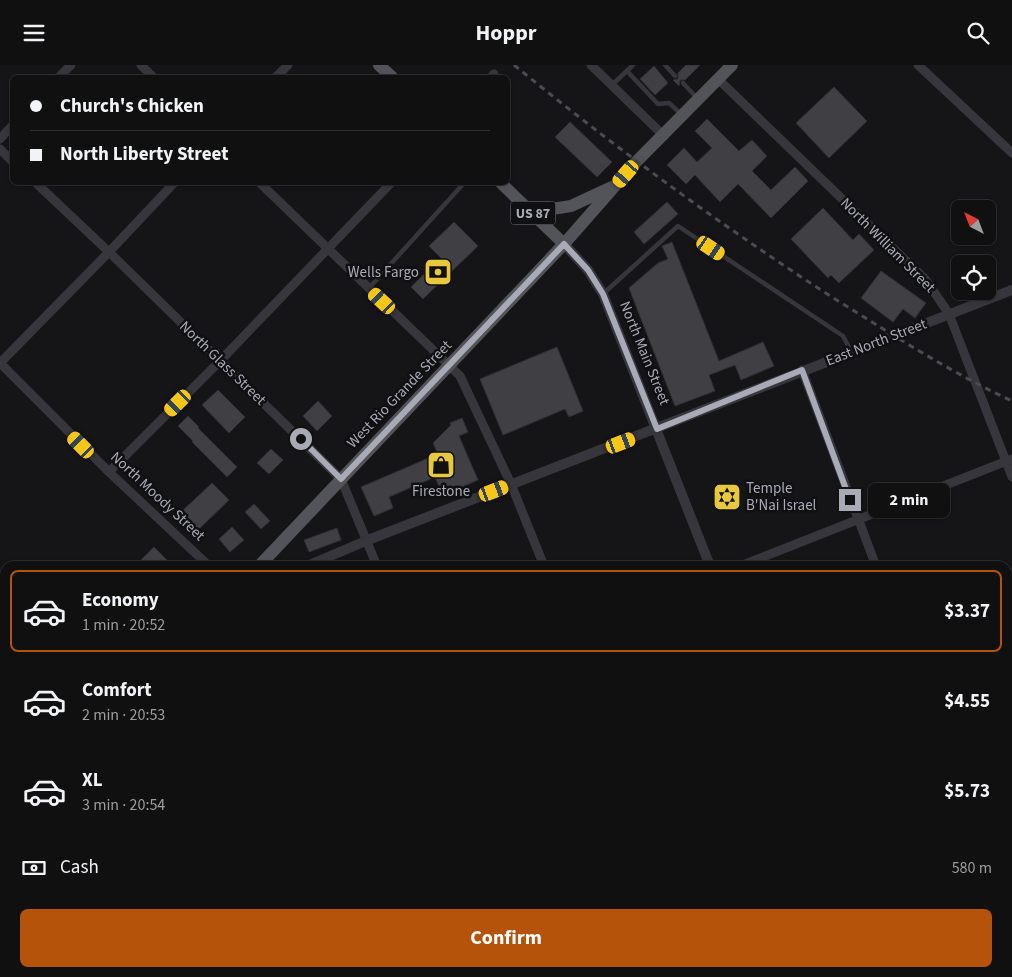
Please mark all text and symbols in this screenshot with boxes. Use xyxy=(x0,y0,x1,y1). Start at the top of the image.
text: Hoppr xyxy=(475,17,537,49)
icon: menu xyxy=(20,19,48,47)
icon: search xyxy=(964,19,992,47)
text: Church's Chicken xyxy=(60,93,204,120)
text: North Liberty Street xyxy=(60,141,228,168)
car xyxy=(610,158,641,190)
street label: North William Street xyxy=(835,193,940,298)
north arrow xyxy=(951,200,996,245)
map controls xyxy=(951,200,996,300)
road number: US 87 xyxy=(510,201,556,225)
car xyxy=(694,233,727,263)
button: locate xyxy=(951,255,996,300)
bank icon: Wells Fargo xyxy=(423,257,453,287)
place label: Wells Fargo xyxy=(348,262,419,283)
car xyxy=(365,285,398,317)
street label: North Main Street xyxy=(614,298,675,408)
street label: East North Street xyxy=(823,314,930,371)
street label: North Glass Street xyxy=(175,317,271,410)
street label: West Rio Grande Street xyxy=(342,336,457,453)
car xyxy=(162,387,193,419)
route start xyxy=(290,428,312,450)
car xyxy=(65,429,96,461)
car xyxy=(604,431,637,455)
street label: North Moody Street xyxy=(106,447,210,546)
shop icon: Firestone xyxy=(426,450,456,480)
place label: Temple B'Nai Israel xyxy=(746,478,817,516)
car xyxy=(477,479,510,503)
place label: Firestone xyxy=(412,481,470,502)
synagogue icon: Temple B'Nai Israel xyxy=(712,482,742,512)
callout: 2 min xyxy=(868,483,950,517)
route end xyxy=(839,489,861,511)
text: 2 min xyxy=(890,489,928,511)
text: Economy xyxy=(82,587,159,614)
icon: car xyxy=(22,589,67,634)
text: $3.37 xyxy=(944,598,990,625)
text: 1 min · 20:52 xyxy=(82,614,165,636)
text: Comfort xyxy=(82,677,152,704)
icon: car xyxy=(22,679,67,724)
text: $4.55 xyxy=(944,688,990,715)
text: 2 min · 20:53 xyxy=(82,704,165,726)
text: XL xyxy=(82,767,103,794)
icon: car xyxy=(22,769,67,814)
text: $5.73 xyxy=(944,778,990,805)
text: 3 min · 20:54 xyxy=(82,794,165,816)
icon: cash xyxy=(20,854,48,882)
text: Cash xyxy=(60,854,99,881)
text: 580 m xyxy=(952,857,992,879)
button: Confirm xyxy=(20,909,992,967)

